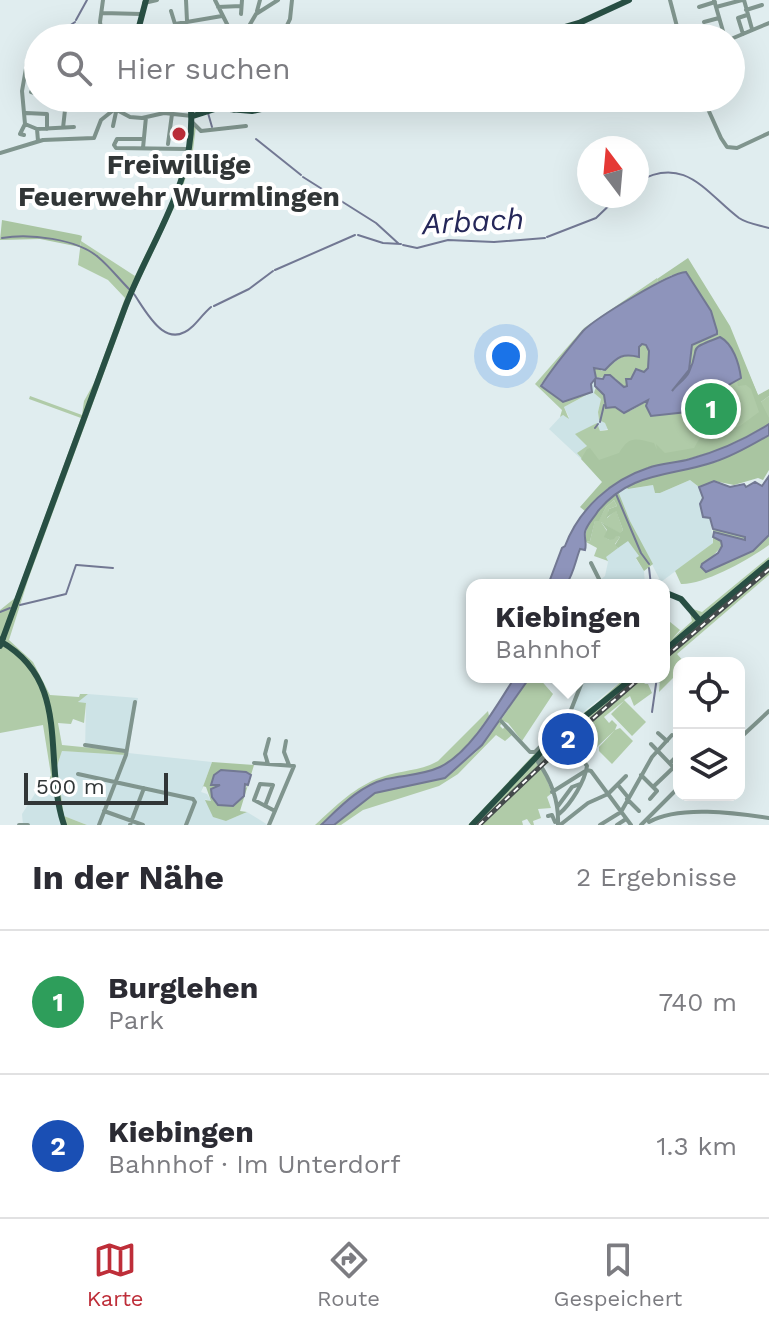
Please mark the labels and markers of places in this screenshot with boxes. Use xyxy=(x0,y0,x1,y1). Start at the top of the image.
marker: Freiwillige Feuerwehr Wurmlingen xyxy=(170,125,188,143)
place label: Freiwillige Feuerwehr Wurmlingen xyxy=(18,148,340,213)
pin: 1 xyxy=(685,379,737,439)
pin: 2 xyxy=(542,709,594,769)

